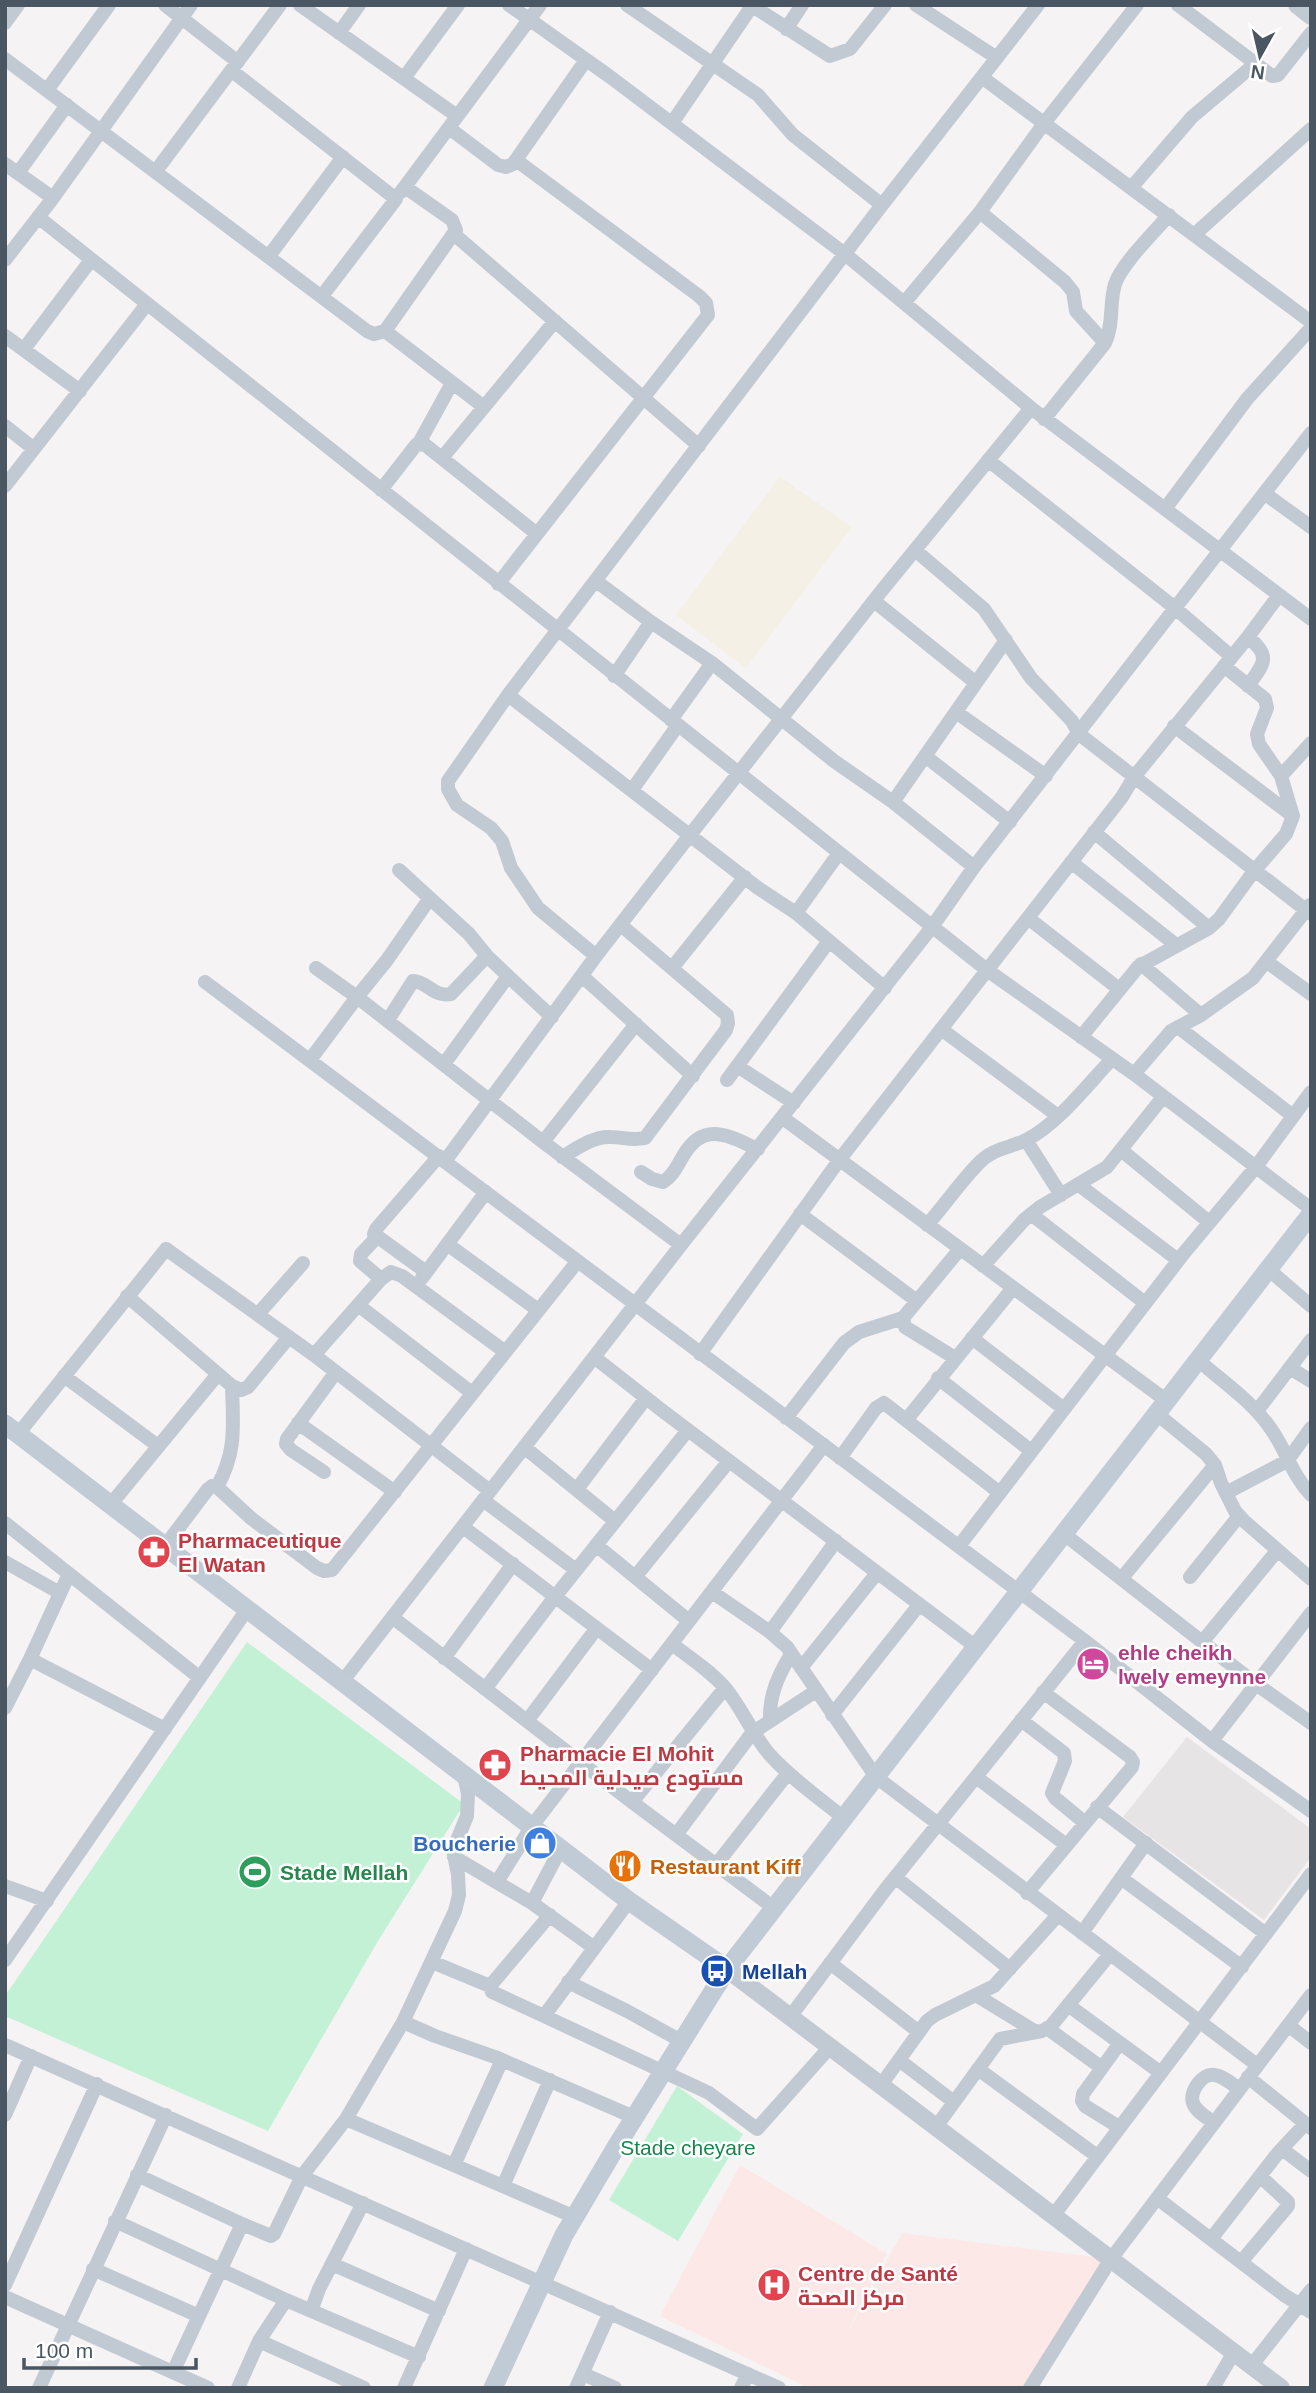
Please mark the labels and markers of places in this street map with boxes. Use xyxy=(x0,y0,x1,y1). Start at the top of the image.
place label: Pharmaceutique El Watan xyxy=(178,1529,341,1576)
pharmacy icon: Pharmaceutique El Watan xyxy=(135,1533,173,1571)
place label: ehle cheikh lwely emeynne xyxy=(1118,1641,1266,1688)
hotel icon: ehle cheikh lwely emeynne xyxy=(1074,1645,1112,1683)
place label: Pharmacie El Mohit مستودع صيدلية المحيط xyxy=(520,1742,744,1792)
pharmacy icon: Pharmacie El Mohit مستودع صيدلية المحيط xyxy=(476,1746,514,1784)
shop icon: Boucherie xyxy=(521,1824,559,1862)
place label: Boucherie xyxy=(413,1832,516,1855)
restaurant icon: Restaurant Kiff xyxy=(606,1847,644,1885)
sports icon: Stade Mellah xyxy=(236,1853,274,1891)
place label: Restaurant Kiff xyxy=(650,1855,802,1878)
place label: Stade Mellah xyxy=(280,1861,408,1884)
bus stop icon: Mellah xyxy=(698,1952,736,1990)
place label: Mellah xyxy=(742,1960,807,1983)
place label: Centre de Santé مركز الصحة xyxy=(798,2262,958,2310)
hospital icon: Centre de Santé مركز الصحة xyxy=(755,2266,793,2304)

